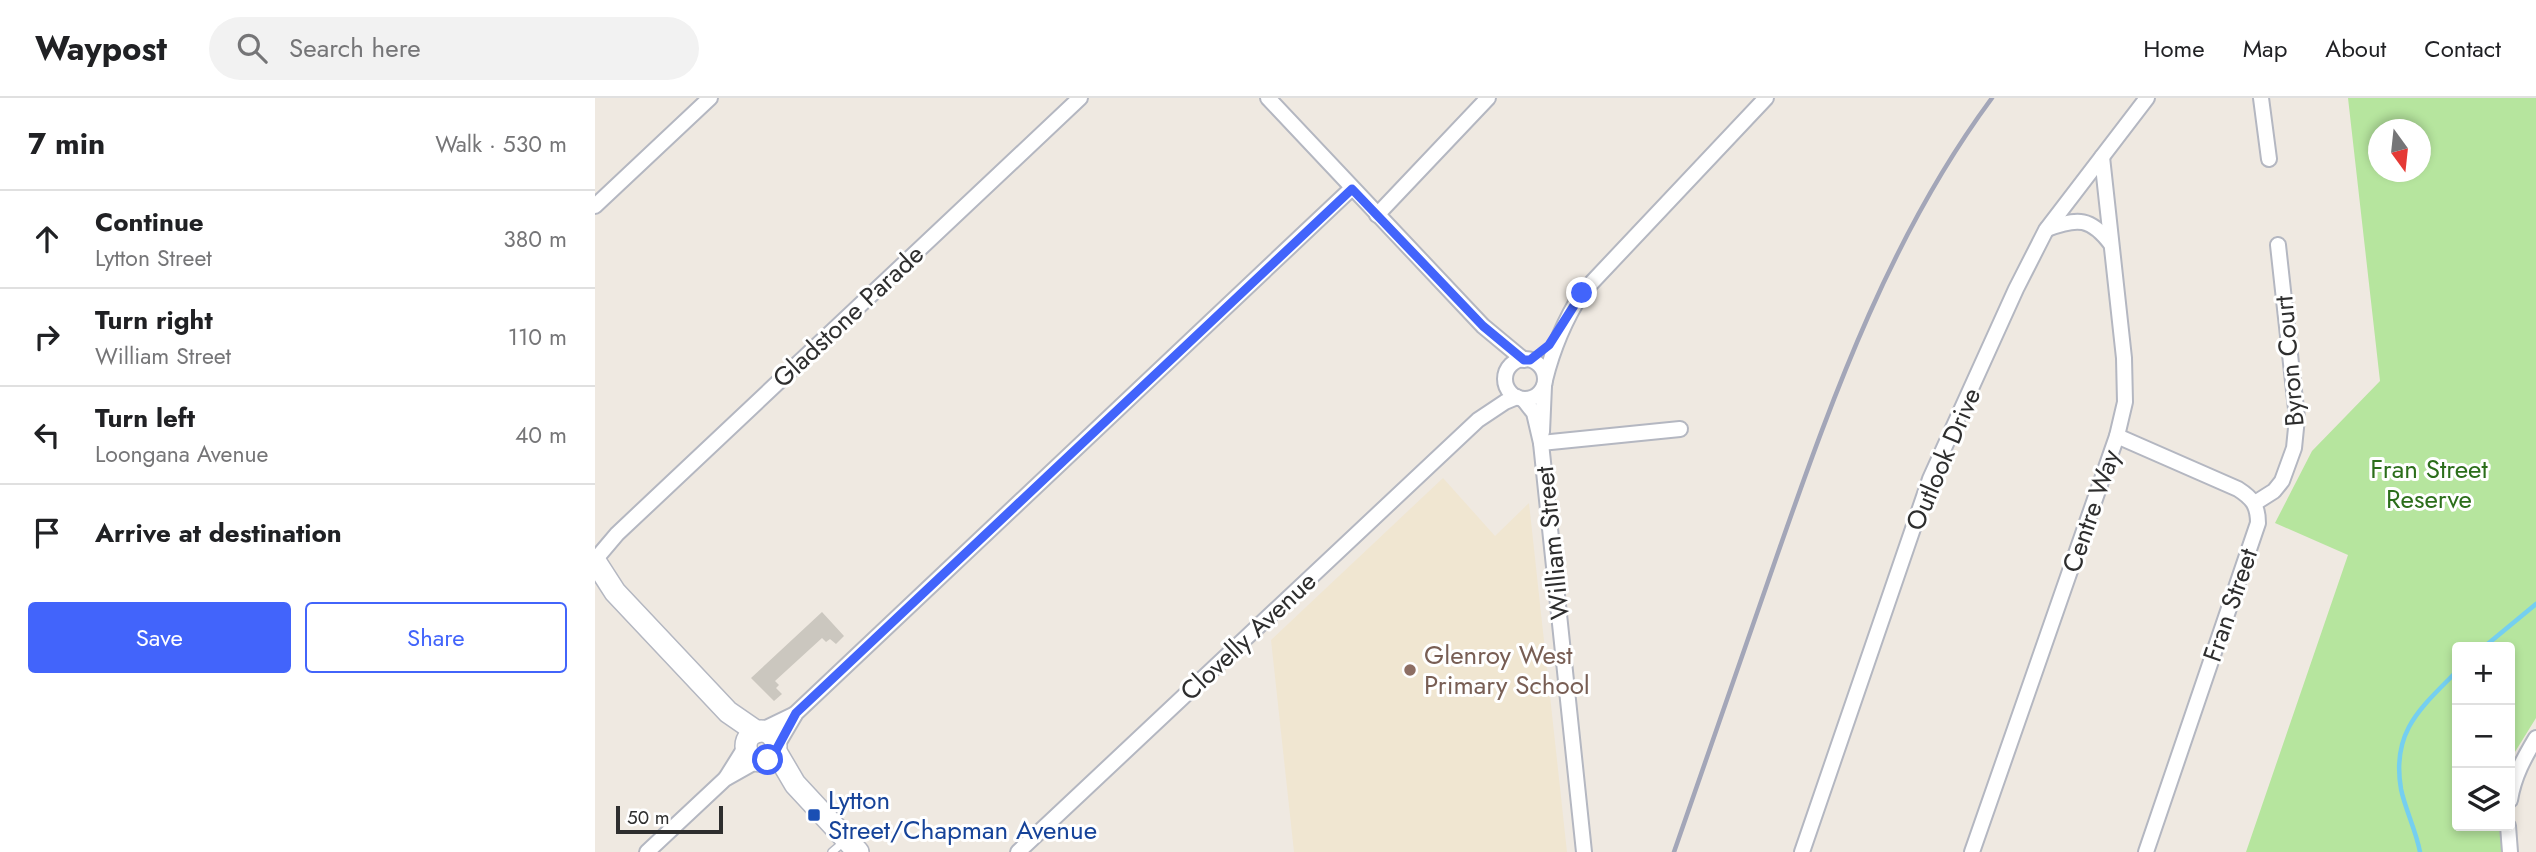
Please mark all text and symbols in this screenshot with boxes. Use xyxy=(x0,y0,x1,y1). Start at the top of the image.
search box xyxy=(209,17,699,80)
text: Waypost xyxy=(35,25,167,72)
icon: search xyxy=(233,29,271,67)
text: Search here xyxy=(289,29,421,67)
text: Home xyxy=(2143,31,2205,66)
text: Map xyxy=(2243,31,2287,66)
text: About xyxy=(2325,31,2386,66)
text: Contact xyxy=(2424,31,2501,66)
north arrow xyxy=(2368,119,2431,182)
text: 7 min xyxy=(28,122,105,165)
text: Walk · 530 m xyxy=(435,127,567,161)
text: Continue xyxy=(95,203,204,241)
icon: ahead xyxy=(28,220,66,258)
text: 380 m xyxy=(503,222,567,256)
street label: Gladstone Parade xyxy=(764,236,932,396)
text: Lytton Street xyxy=(95,241,212,275)
route end xyxy=(1566,277,1597,308)
street label: Byron Court xyxy=(2264,293,2314,428)
text: Turn right xyxy=(95,301,213,339)
icon: right xyxy=(28,318,66,356)
text: 110 m xyxy=(508,320,567,354)
text: William Street xyxy=(95,339,231,373)
street label: Outlook Drive xyxy=(1896,382,1990,536)
text: Turn left xyxy=(95,399,195,437)
icon: left xyxy=(28,416,66,454)
text: 40 m xyxy=(515,418,567,452)
text: Loongana Avenue xyxy=(95,437,268,471)
street label: Centre Way xyxy=(2052,444,2130,578)
park label: Fran Street Reserve xyxy=(2370,450,2488,518)
street label: William Street xyxy=(1525,464,1579,621)
icon: arrive xyxy=(28,514,66,552)
text: Arrive at destination xyxy=(95,514,342,552)
street label: Fran Street xyxy=(2193,543,2267,667)
street label: Clovelly Avenue xyxy=(1171,563,1325,709)
button: Save xyxy=(28,602,291,673)
button: Share xyxy=(305,602,567,673)
place label: Glenroy West Primary School xyxy=(1424,636,1590,704)
map controls xyxy=(2452,642,2515,831)
button: + xyxy=(2452,642,2515,705)
marker: Glenroy West Primary School xyxy=(1402,662,1418,678)
button: − xyxy=(2452,705,2515,768)
route start xyxy=(752,744,783,775)
button: layers xyxy=(2452,768,2515,831)
place label: Lytton Street/Chapman Avenue xyxy=(828,781,1097,849)
scale bar xyxy=(616,803,723,835)
text: 50 m xyxy=(627,804,670,831)
marker: Lytton Street/Chapman Avenue xyxy=(806,807,822,823)

